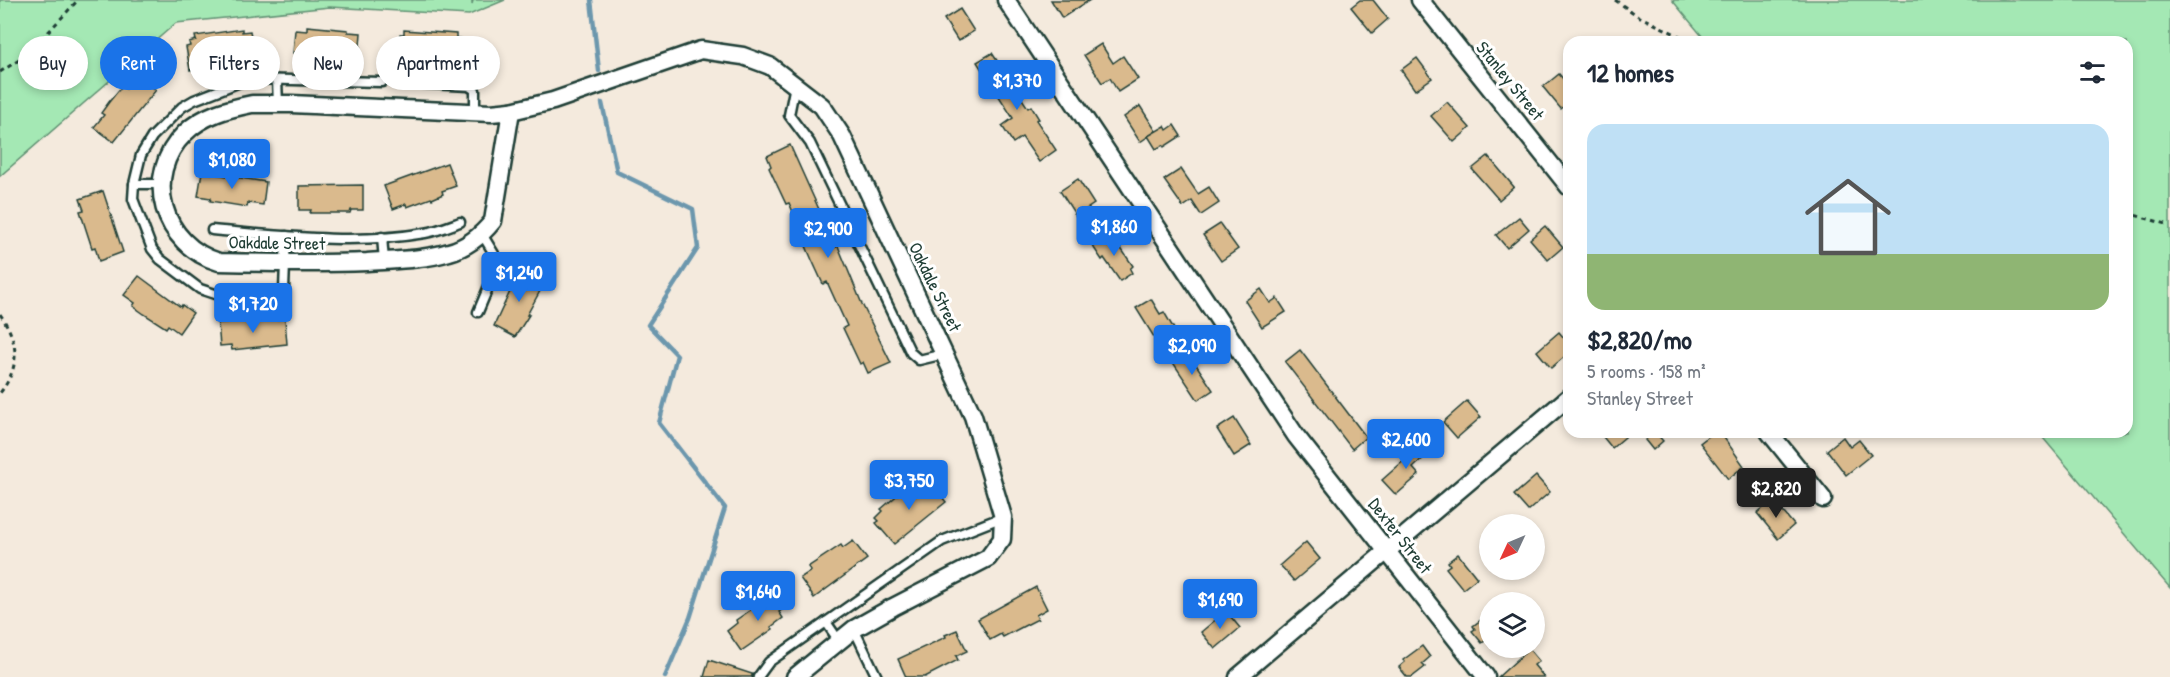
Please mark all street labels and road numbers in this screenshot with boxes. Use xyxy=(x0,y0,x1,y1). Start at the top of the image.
street label: Stanley Street xyxy=(1471,36,1551,126)
street label: Oakdale Street xyxy=(228,229,326,256)
street label: Oakdale Street xyxy=(903,238,968,336)
street label: Dexter Street xyxy=(1363,492,1438,580)

